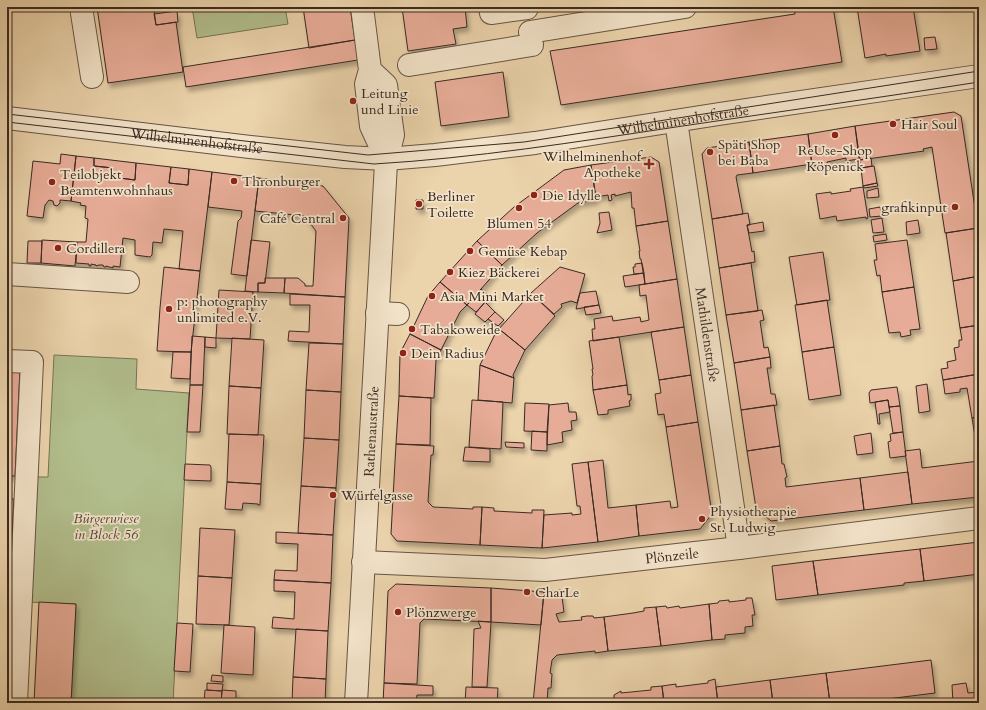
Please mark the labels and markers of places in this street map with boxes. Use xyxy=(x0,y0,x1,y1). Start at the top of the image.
place label: Leitung und Linie xyxy=(361,84,419,119)
marker: Leitung und Linie xyxy=(348,96,358,106)
place label: Hair Soul xyxy=(901,115,958,134)
marker: Hair Soul xyxy=(888,119,898,129)
marker: ReUse-Shop Köpenick xyxy=(830,130,840,140)
place label: Späti Shop bei Baba xyxy=(718,135,780,170)
place label: ReUse-Shop Köpenick xyxy=(798,141,872,176)
place label: Wilhelminenhof Apotheke xyxy=(542,147,644,182)
marker: Späti Shop bei Baba xyxy=(705,147,715,157)
marker: Wilhelminenhof Apotheke xyxy=(644,159,654,169)
place label: Teilobjekt Beamtenwohnhaus xyxy=(60,165,173,200)
place label: Thronburger xyxy=(242,172,321,191)
marker: Thronburger xyxy=(229,176,239,186)
marker: Teilobjekt Beamtenwohnhaus xyxy=(47,177,57,187)
place label: Die Idylle xyxy=(542,186,601,205)
place label: Berliner Toilette xyxy=(427,187,476,222)
marker: Die Idylle xyxy=(529,190,539,200)
place label: grafikinput xyxy=(881,198,948,217)
marker: Berliner Toilette xyxy=(414,199,424,209)
marker: grafikinput xyxy=(950,202,960,212)
marker: Blumen 54 xyxy=(514,203,524,213)
place label: Café Central xyxy=(260,209,335,228)
marker: Café Central xyxy=(338,213,348,223)
place label: Blumen 54 xyxy=(486,214,552,233)
place label: Cordillera xyxy=(66,239,125,258)
place label: Gemüse Kebap xyxy=(478,242,568,261)
marker: Cordillera xyxy=(53,243,63,253)
marker: Gemüse Kebap xyxy=(465,246,475,256)
place label: Kiez Bäckerei xyxy=(458,263,540,282)
marker: Kiez Bäckerei xyxy=(445,267,455,277)
place label: Asia Mini Market xyxy=(440,287,544,306)
marker: Asia Mini Market xyxy=(427,291,437,301)
place label: p: photography unlimited e.V. xyxy=(177,292,269,327)
marker: p: photography unlimited e.V. xyxy=(164,304,174,314)
place label: Tabakoweide xyxy=(420,320,500,339)
marker: Tabakoweide xyxy=(407,324,417,334)
place label: Dein Radius xyxy=(411,344,484,363)
marker: Dein Radius xyxy=(398,348,408,358)
place label: Würfelgasse xyxy=(340,486,413,505)
marker: Würfelgasse xyxy=(328,490,338,500)
place label: Physiotherapie St. Ludwig xyxy=(710,502,797,537)
marker: Physiotherapie St. Ludwig xyxy=(697,514,707,524)
place label: CharLe xyxy=(535,583,579,602)
marker: CharLe xyxy=(522,587,532,597)
place label: Plönzwerge xyxy=(406,603,477,622)
marker: Plönzwerge xyxy=(393,607,403,617)

